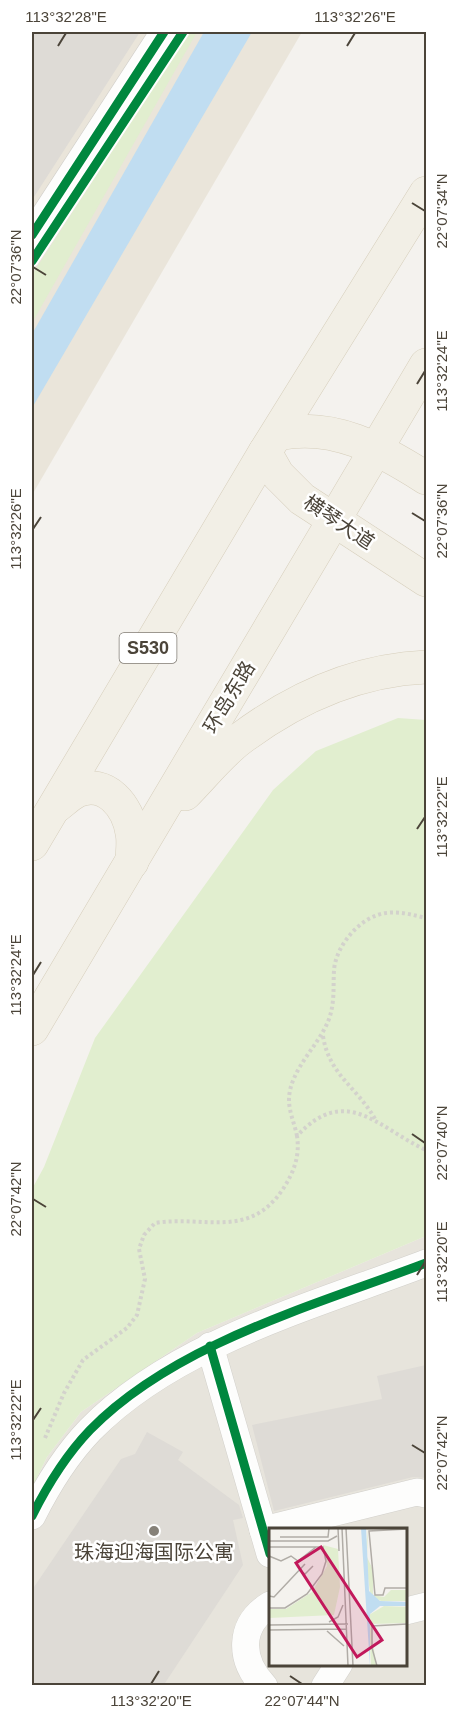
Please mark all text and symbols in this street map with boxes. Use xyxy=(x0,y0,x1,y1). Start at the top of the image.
text: 113°32'28"E xyxy=(25,8,107,25)
text: 113°32'26"E xyxy=(314,8,396,25)
text: 22°07'34"N xyxy=(433,173,450,249)
text: 22°07'36"N xyxy=(7,229,24,305)
text: 113°32'24"E xyxy=(433,330,450,412)
text: 22°07'36"N xyxy=(433,483,450,559)
text: 113°32'26"E xyxy=(7,488,24,570)
street label: 横琴大道 xyxy=(300,491,378,553)
road number: S530 xyxy=(120,633,176,663)
street label: 环岛东路 xyxy=(199,657,259,737)
text: 113°32'22"E xyxy=(433,776,450,858)
text: 113°32'24"E xyxy=(7,934,24,1016)
text: 22°07'40"N xyxy=(433,1105,450,1181)
text: 22°07'42"N xyxy=(7,1161,24,1237)
text: 113°32'20"E xyxy=(433,1221,450,1303)
text: 113°32'22"E xyxy=(7,1379,24,1461)
text: 22°07'42"N xyxy=(433,1415,450,1491)
marker: 珠海迎海国际公寓 xyxy=(147,1524,161,1538)
inset map xyxy=(269,1528,407,1666)
place label: 珠海迎海国际公寓 xyxy=(74,1541,234,1563)
text: 113°32'20"E xyxy=(110,1692,192,1709)
text: 22°07'44"N xyxy=(264,1692,340,1709)

